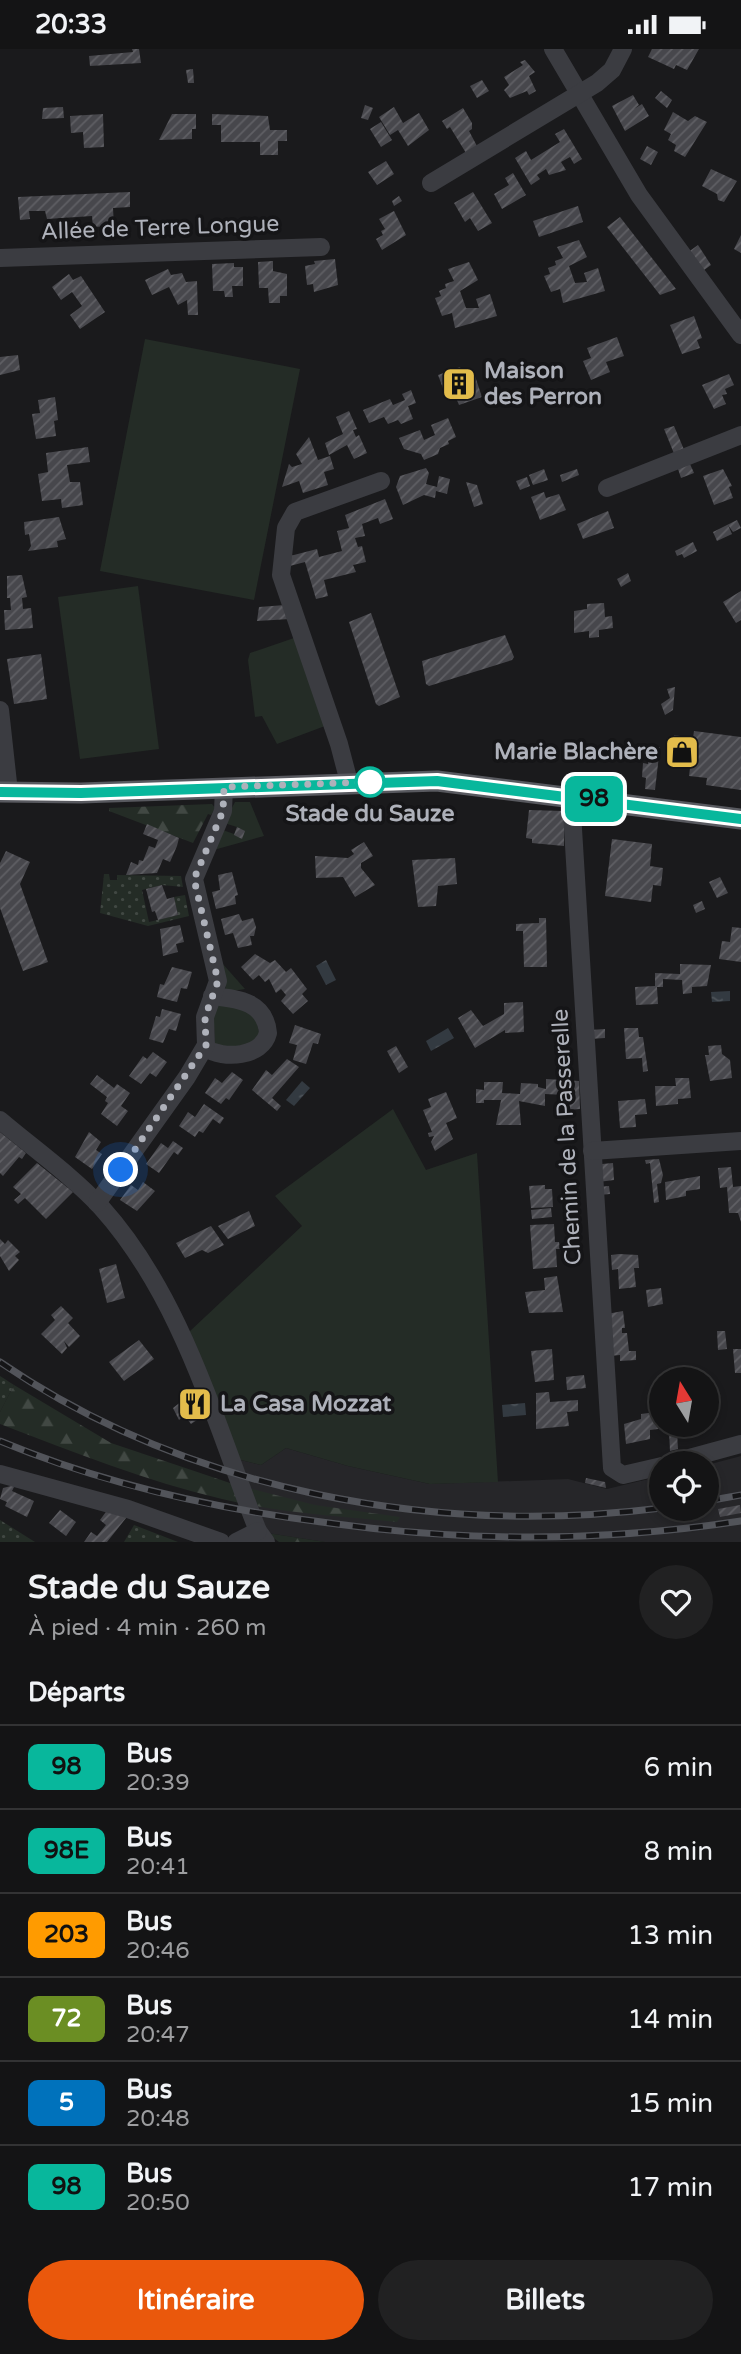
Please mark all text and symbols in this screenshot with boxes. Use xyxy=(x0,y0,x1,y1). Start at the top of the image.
text: 20:33 xyxy=(35,9,107,40)
street label: Allée de Terre Longue xyxy=(40,210,280,246)
place label: Maison des Perron xyxy=(484,357,602,411)
building icon: Maison des Perron xyxy=(440,365,478,403)
shop icon: Marie Blachère xyxy=(663,733,701,771)
place label: Marie Blachère xyxy=(494,738,658,766)
marker: Stade du Sauze xyxy=(355,767,385,797)
line badge: 98 xyxy=(562,776,626,822)
text: 98 xyxy=(579,784,609,813)
place label: Stade du Sauze xyxy=(286,800,454,828)
street label: Chemin de la Passerelle xyxy=(546,1008,588,1266)
your location xyxy=(103,1152,138,1187)
north arrow xyxy=(649,1367,719,1437)
map controls xyxy=(649,1367,719,1521)
restaurant icon: La Casa Mozzat xyxy=(176,1385,214,1423)
place label: La Casa Mozzat xyxy=(220,1390,391,1418)
button: locate xyxy=(649,1451,719,1521)
button: heart xyxy=(639,1565,713,1639)
text: Stade du Sauze xyxy=(28,1568,270,1607)
text: À pied · 4 min · 260 m xyxy=(28,1614,267,1642)
text: Départs xyxy=(28,1677,125,1708)
text: Bus xyxy=(126,1738,172,1769)
text: 98 xyxy=(51,1752,82,1781)
text: 6 min xyxy=(644,1752,713,1783)
text: 20:39 xyxy=(126,1769,190,1797)
text: Bus xyxy=(126,1822,172,1853)
text: 98E xyxy=(44,1836,89,1865)
text: 8 min xyxy=(644,1836,713,1867)
text: 20:41 xyxy=(126,1853,190,1881)
text: Bus xyxy=(126,1906,172,1937)
text: 203 xyxy=(44,1920,89,1949)
text: 13 min xyxy=(627,1920,713,1951)
text: 20:46 xyxy=(126,1937,190,1965)
text: Bus xyxy=(126,1990,172,2021)
text: 72 xyxy=(51,2004,82,2033)
text: 14 min xyxy=(627,2004,713,2035)
text: 20:47 xyxy=(126,2021,190,2049)
text: Bus xyxy=(126,2074,172,2105)
text: 5 xyxy=(59,2088,74,2117)
text: 15 min xyxy=(627,2088,713,2119)
text: 20:48 xyxy=(126,2105,190,2133)
text: Bus xyxy=(126,2158,172,2189)
text: 98 xyxy=(51,2172,82,2201)
text: 17 min xyxy=(627,2172,713,2203)
text: 20:50 xyxy=(126,2189,190,2217)
button: Itinéraire xyxy=(28,2260,364,2340)
button: Billets xyxy=(378,2260,713,2340)

